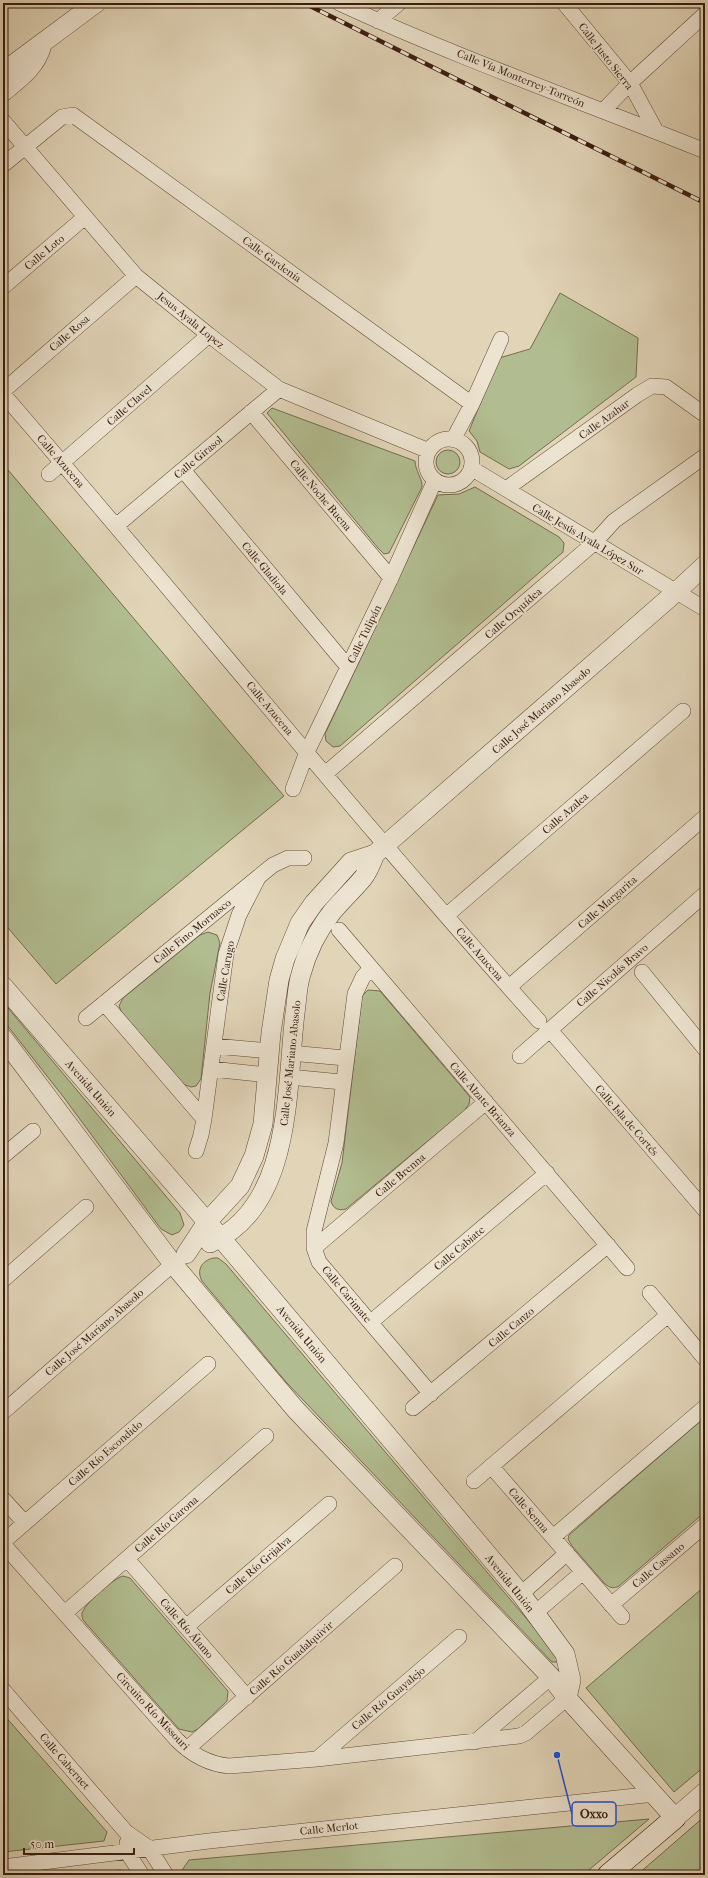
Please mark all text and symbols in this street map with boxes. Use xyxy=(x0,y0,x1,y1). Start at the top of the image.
street label: Calle Justo Sierra xyxy=(576,20,636,93)
street label: Calle Vía Monterrey-Torreón xyxy=(455,47,587,110)
street label: Calle Loto xyxy=(22,232,67,273)
street label: Calle Gardenía xyxy=(240,234,305,286)
street label: Jesus Ayala Lopez xyxy=(154,289,227,351)
street label: Calle Rosa xyxy=(47,312,93,354)
street label: Calle Clavel xyxy=(104,382,154,428)
street label: Calle Azahar xyxy=(576,397,632,442)
street label: Calle Azucena xyxy=(34,432,88,491)
street label: Calle Girasol xyxy=(171,433,225,482)
street label: Calle Noche Buena xyxy=(287,457,355,534)
street label: Calle Jesús Ayala López Sur xyxy=(530,501,646,578)
street label: Calle Gladiola xyxy=(239,539,291,598)
street label: Calle Orquídea xyxy=(482,584,545,642)
street label: Calle Tulipán xyxy=(345,602,384,666)
street label: Calle José Mariano Abasolo xyxy=(489,664,594,757)
street label: Calle Azucena xyxy=(243,679,296,739)
street label: Calle Azalea xyxy=(540,789,592,837)
street label: Calle Margarita xyxy=(575,873,640,932)
street label: Calle Fino Mornasco xyxy=(151,896,234,967)
street label: Calle Azucena xyxy=(453,925,507,984)
street label: Calle Carugo xyxy=(214,939,237,1002)
street label: Calle Nicolás Bravo xyxy=(574,941,651,1010)
street label: Calle José Mariano Abasolo xyxy=(277,999,304,1126)
street label: Avenida Unión xyxy=(62,1057,119,1120)
street label: Calle Alzate Brianza xyxy=(447,1059,519,1140)
street label: Calle Isla de Cortés xyxy=(592,1082,661,1159)
street label: Calle Brenna xyxy=(373,1150,429,1200)
street label: Calle Cabiate xyxy=(431,1223,488,1273)
street label: Calle Carimate xyxy=(319,1263,375,1326)
street label: Calle José Mariano Abasolo xyxy=(42,1286,147,1379)
street label: Avenida Unión xyxy=(273,1302,330,1366)
street label: Calle Canzo xyxy=(486,1304,537,1350)
street label: Calle Río Escondido xyxy=(66,1418,145,1489)
street label: Calle Senna xyxy=(506,1485,552,1536)
street label: Calle Río Garona xyxy=(132,1493,201,1555)
street label: Calle Río Grijalva xyxy=(223,1533,294,1597)
street label: Calle Cassano xyxy=(630,1540,687,1591)
street label: Avenida Unión xyxy=(482,1551,537,1615)
street label: Calle Río Álamo xyxy=(157,1596,217,1661)
street label: Calle Río Guadalquivir xyxy=(247,1618,336,1698)
street label: Calle Río Guayalejo xyxy=(349,1664,428,1733)
street label: Circuito Río Missouri xyxy=(113,1670,193,1753)
street label: Calle Cabernet xyxy=(37,1731,93,1792)
callout: Oxxo xyxy=(572,1802,616,1826)
text: Oxxo xyxy=(580,1807,608,1821)
street label: Calle Merlot xyxy=(299,1819,359,1838)
scale bar xyxy=(24,1830,134,1856)
text: 50 m xyxy=(30,1837,54,1851)

